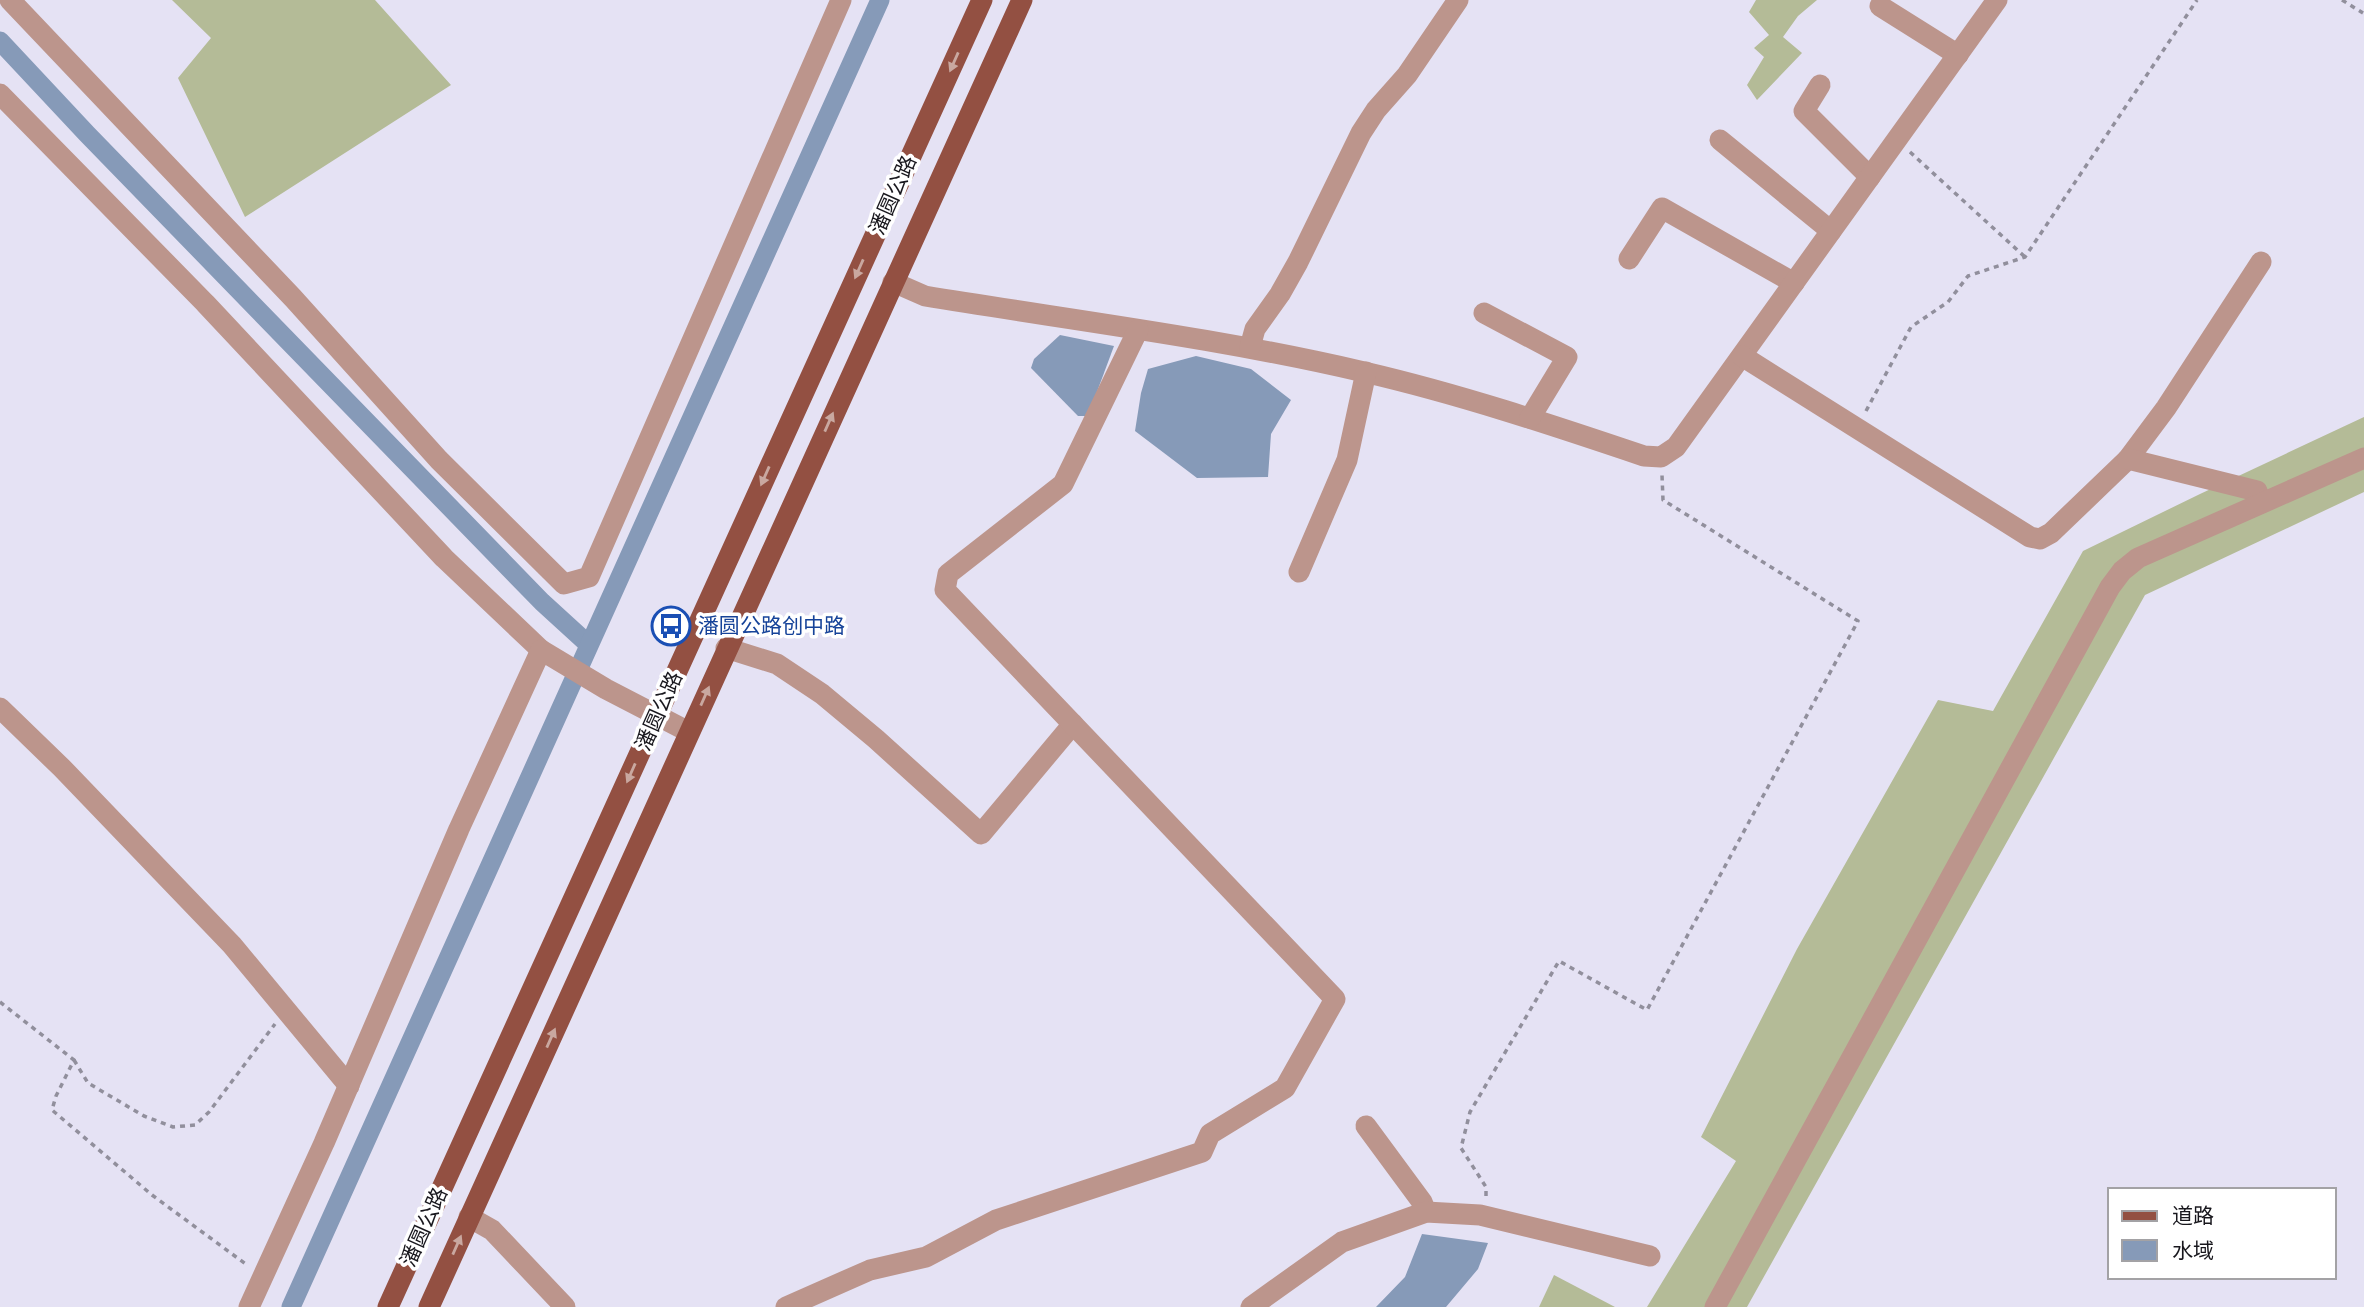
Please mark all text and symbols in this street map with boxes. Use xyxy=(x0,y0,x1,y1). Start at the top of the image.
one-way arrow xyxy=(948,52,960,72)
street label: 潘圆公路 xyxy=(865,152,922,239)
one-way arrow xyxy=(854,259,865,279)
one-way arrow xyxy=(823,412,835,432)
one-way arrow xyxy=(759,466,770,487)
bus stop icon: 潘圆公路创中路 xyxy=(650,605,692,647)
place label: 潘圆公路创中路 xyxy=(698,614,845,639)
street label: 潘圆公路 xyxy=(631,668,688,755)
one-way arrow xyxy=(700,686,711,707)
one-way arrow xyxy=(625,762,636,783)
one-way arrow xyxy=(545,1027,556,1048)
street label: 潘圆公路 xyxy=(396,1184,453,1271)
legend xyxy=(2108,1188,2336,1279)
text: 道路 xyxy=(2172,1204,2214,1229)
one-way arrow xyxy=(451,1235,463,1255)
text: 水域 xyxy=(2172,1239,2214,1264)

